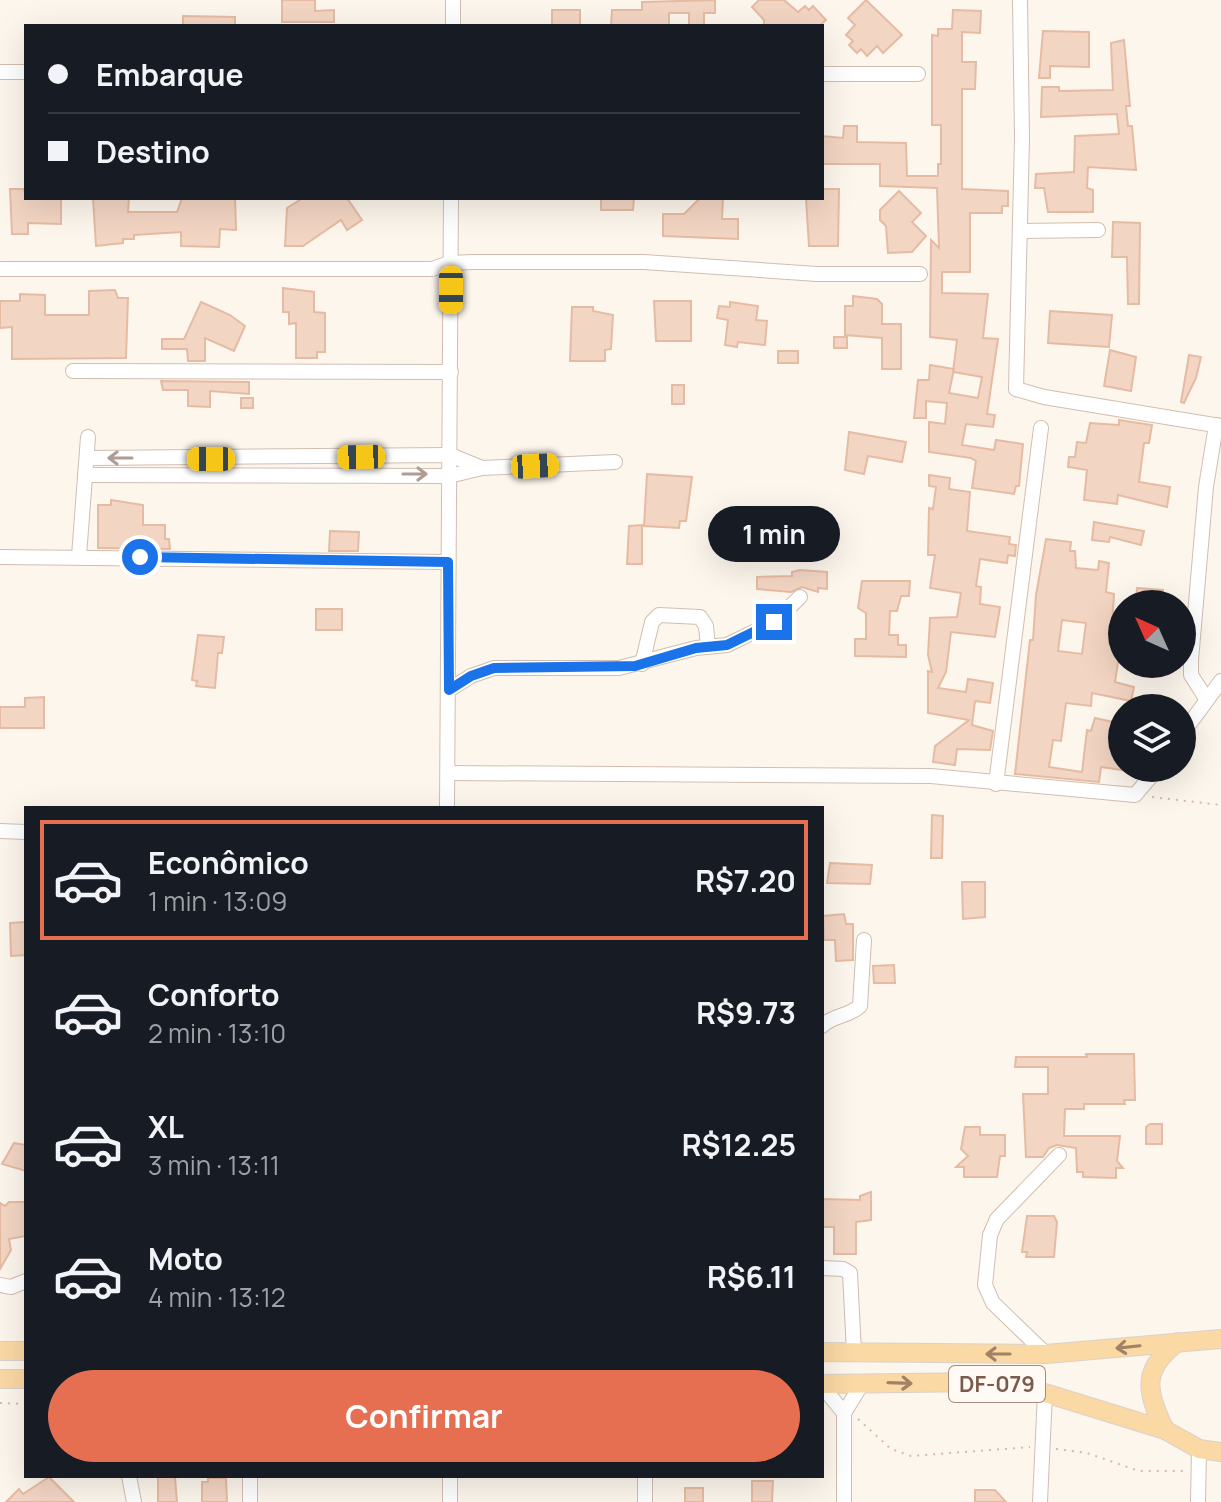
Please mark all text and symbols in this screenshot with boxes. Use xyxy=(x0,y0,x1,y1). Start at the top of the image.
text: Embarque xyxy=(96,54,244,95)
text: Destino xyxy=(96,131,210,172)
car xyxy=(439,266,463,314)
car xyxy=(337,445,385,469)
car xyxy=(187,447,235,471)
one-way arrow xyxy=(107,450,134,466)
car xyxy=(510,453,560,479)
one-way arrow xyxy=(401,466,428,482)
callout: 1 min xyxy=(708,506,840,562)
text: 1 min xyxy=(742,516,806,552)
route start xyxy=(122,539,158,575)
north arrow xyxy=(1108,590,1196,678)
map controls xyxy=(1108,590,1196,782)
route end xyxy=(756,604,792,640)
button: layers xyxy=(1108,694,1196,782)
text: Econômico xyxy=(148,842,309,883)
icon: car xyxy=(52,844,124,916)
text: R$7.20 xyxy=(695,860,796,901)
text: 1 min · 13:09 xyxy=(148,883,287,919)
text: Conforto xyxy=(148,974,279,1015)
icon: car xyxy=(52,976,124,1048)
text: R$9.73 xyxy=(696,992,796,1033)
text: 2 min · 13:10 xyxy=(148,1015,286,1051)
text: XL xyxy=(148,1106,184,1147)
icon: car xyxy=(52,1108,124,1180)
text: R$12.25 xyxy=(682,1124,796,1165)
text: 3 min · 13:11 xyxy=(148,1147,280,1183)
text: Moto xyxy=(148,1238,223,1279)
icon: car xyxy=(52,1240,124,1312)
text: R$6.11 xyxy=(707,1256,796,1297)
text: 4 min · 13:12 xyxy=(148,1279,286,1315)
one-way arrow xyxy=(1115,1339,1142,1354)
one-way arrow xyxy=(985,1346,1012,1362)
road number: DF-079 xyxy=(949,1366,1045,1402)
button: Confirmar xyxy=(48,1370,800,1462)
one-way arrow xyxy=(886,1375,913,1390)

